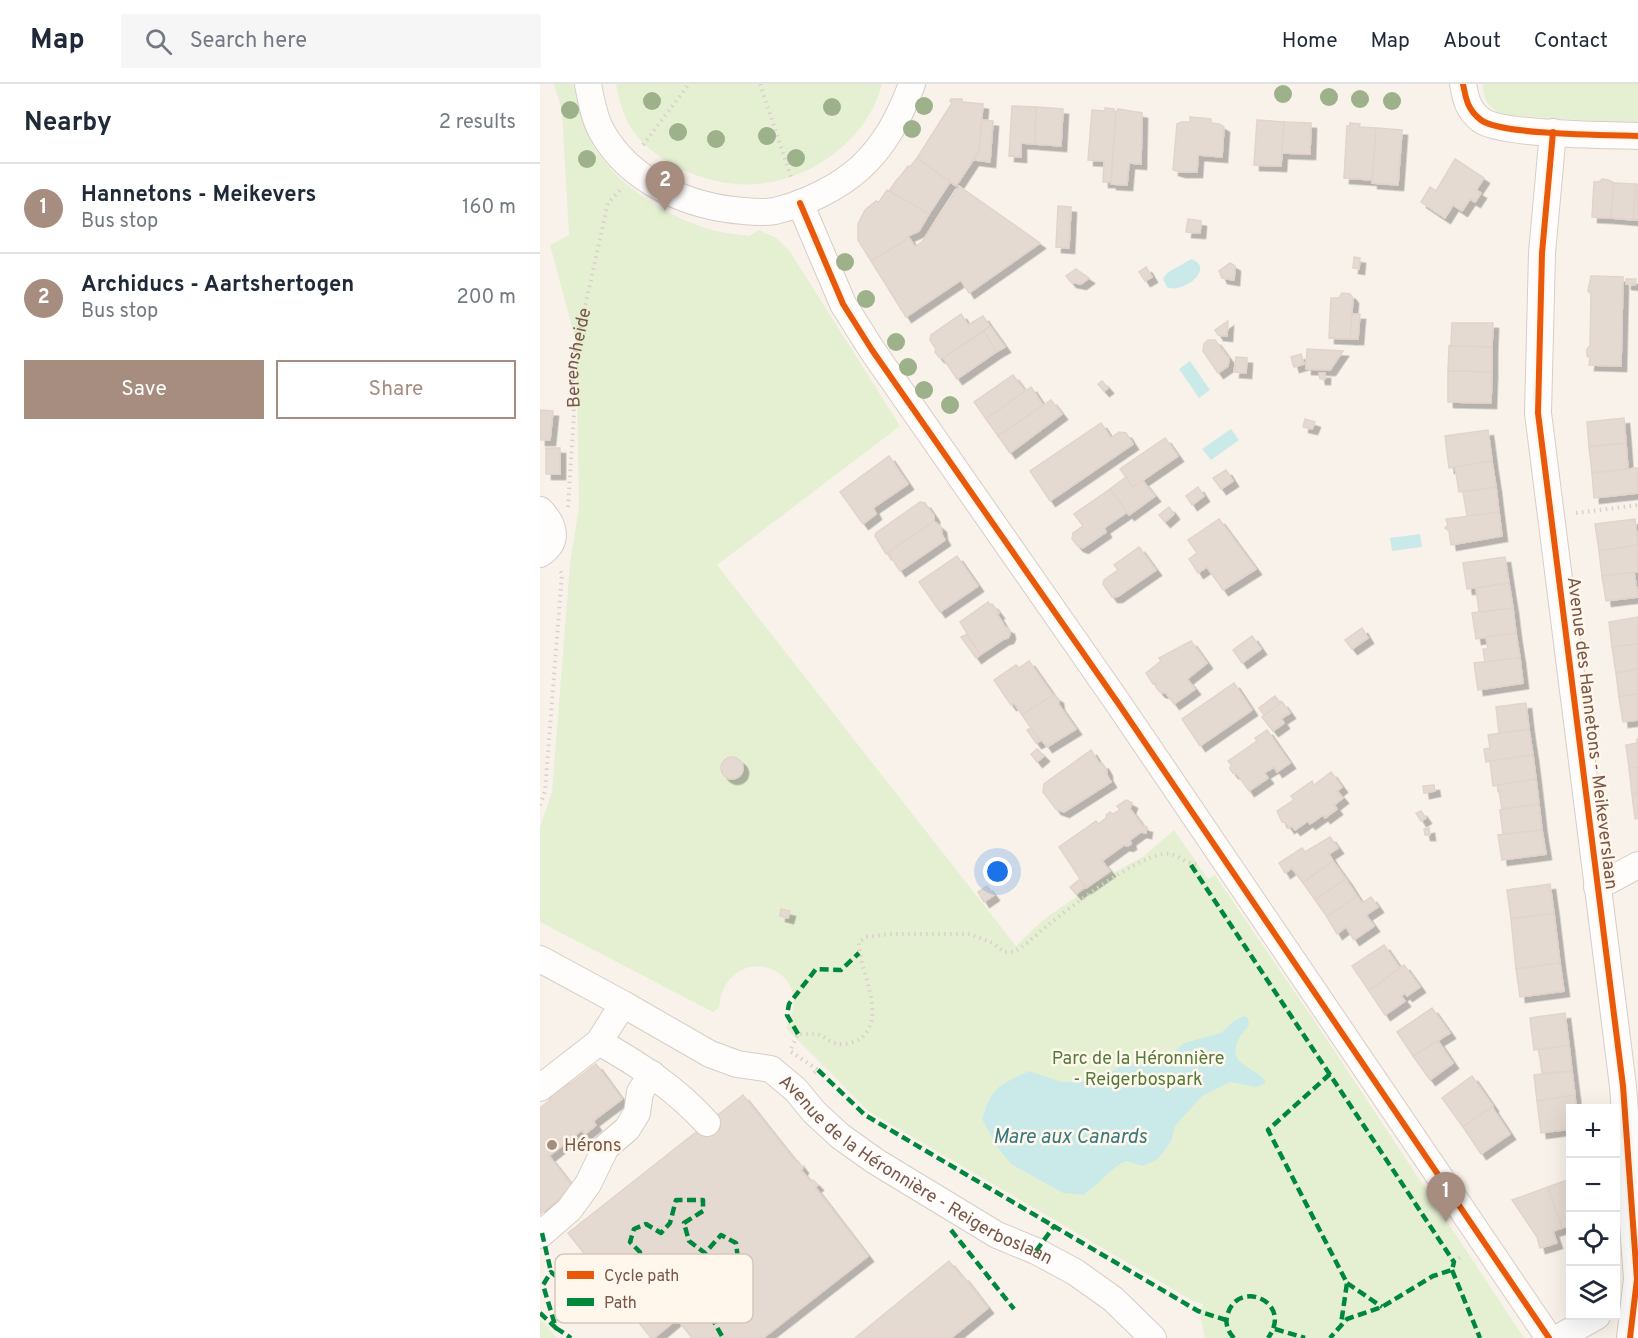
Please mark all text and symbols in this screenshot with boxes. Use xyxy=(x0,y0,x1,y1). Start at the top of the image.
search box xyxy=(121,14,541,68)
text: Map xyxy=(30,23,85,59)
icon: search xyxy=(142,25,175,58)
text: Search here xyxy=(190,28,307,55)
text: Home xyxy=(1282,28,1338,55)
text: Map xyxy=(1371,28,1410,55)
text: About xyxy=(1443,28,1501,55)
text: Contact xyxy=(1534,28,1608,55)
text: Nearby xyxy=(24,107,112,140)
text: 2 results xyxy=(439,110,516,136)
pin: 2 xyxy=(646,162,684,211)
text: Hannetons - Meikevers xyxy=(81,182,316,209)
text: 1 xyxy=(40,195,48,221)
text: 160 m xyxy=(462,195,516,221)
text: Bus stop xyxy=(81,209,158,235)
text: Archiducs - Aartshertogen xyxy=(81,272,354,299)
text: 2 xyxy=(37,285,50,311)
text: 200 m xyxy=(457,285,516,311)
text: Bus stop xyxy=(81,299,158,325)
street label: Berensheide xyxy=(561,306,597,408)
button: Save xyxy=(24,360,264,419)
button: Share xyxy=(276,360,516,419)
street label: Avenue des Hannetons - Meikeverslaan xyxy=(1561,575,1622,891)
your location xyxy=(983,857,1012,886)
park label: Parc de la Héronnière - Reigerbospark xyxy=(1052,1048,1224,1092)
street label: Avenue de la Héronnière - Reigerboslaan xyxy=(773,1070,1056,1271)
map controls xyxy=(1566,1104,1620,1320)
button: + xyxy=(1566,1104,1620,1158)
water label: Mare aux Canards xyxy=(993,1125,1148,1151)
place label: Hérons xyxy=(564,1135,621,1158)
marker: Hérons xyxy=(545,1138,559,1152)
button: − xyxy=(1566,1158,1620,1212)
pin: 1 xyxy=(1426,1172,1466,1222)
button: locate xyxy=(1566,1212,1620,1266)
legend xyxy=(555,1254,753,1323)
button: layers xyxy=(1566,1266,1620,1320)
text: Cycle path xyxy=(604,1267,679,1287)
text: Path xyxy=(604,1294,637,1314)

